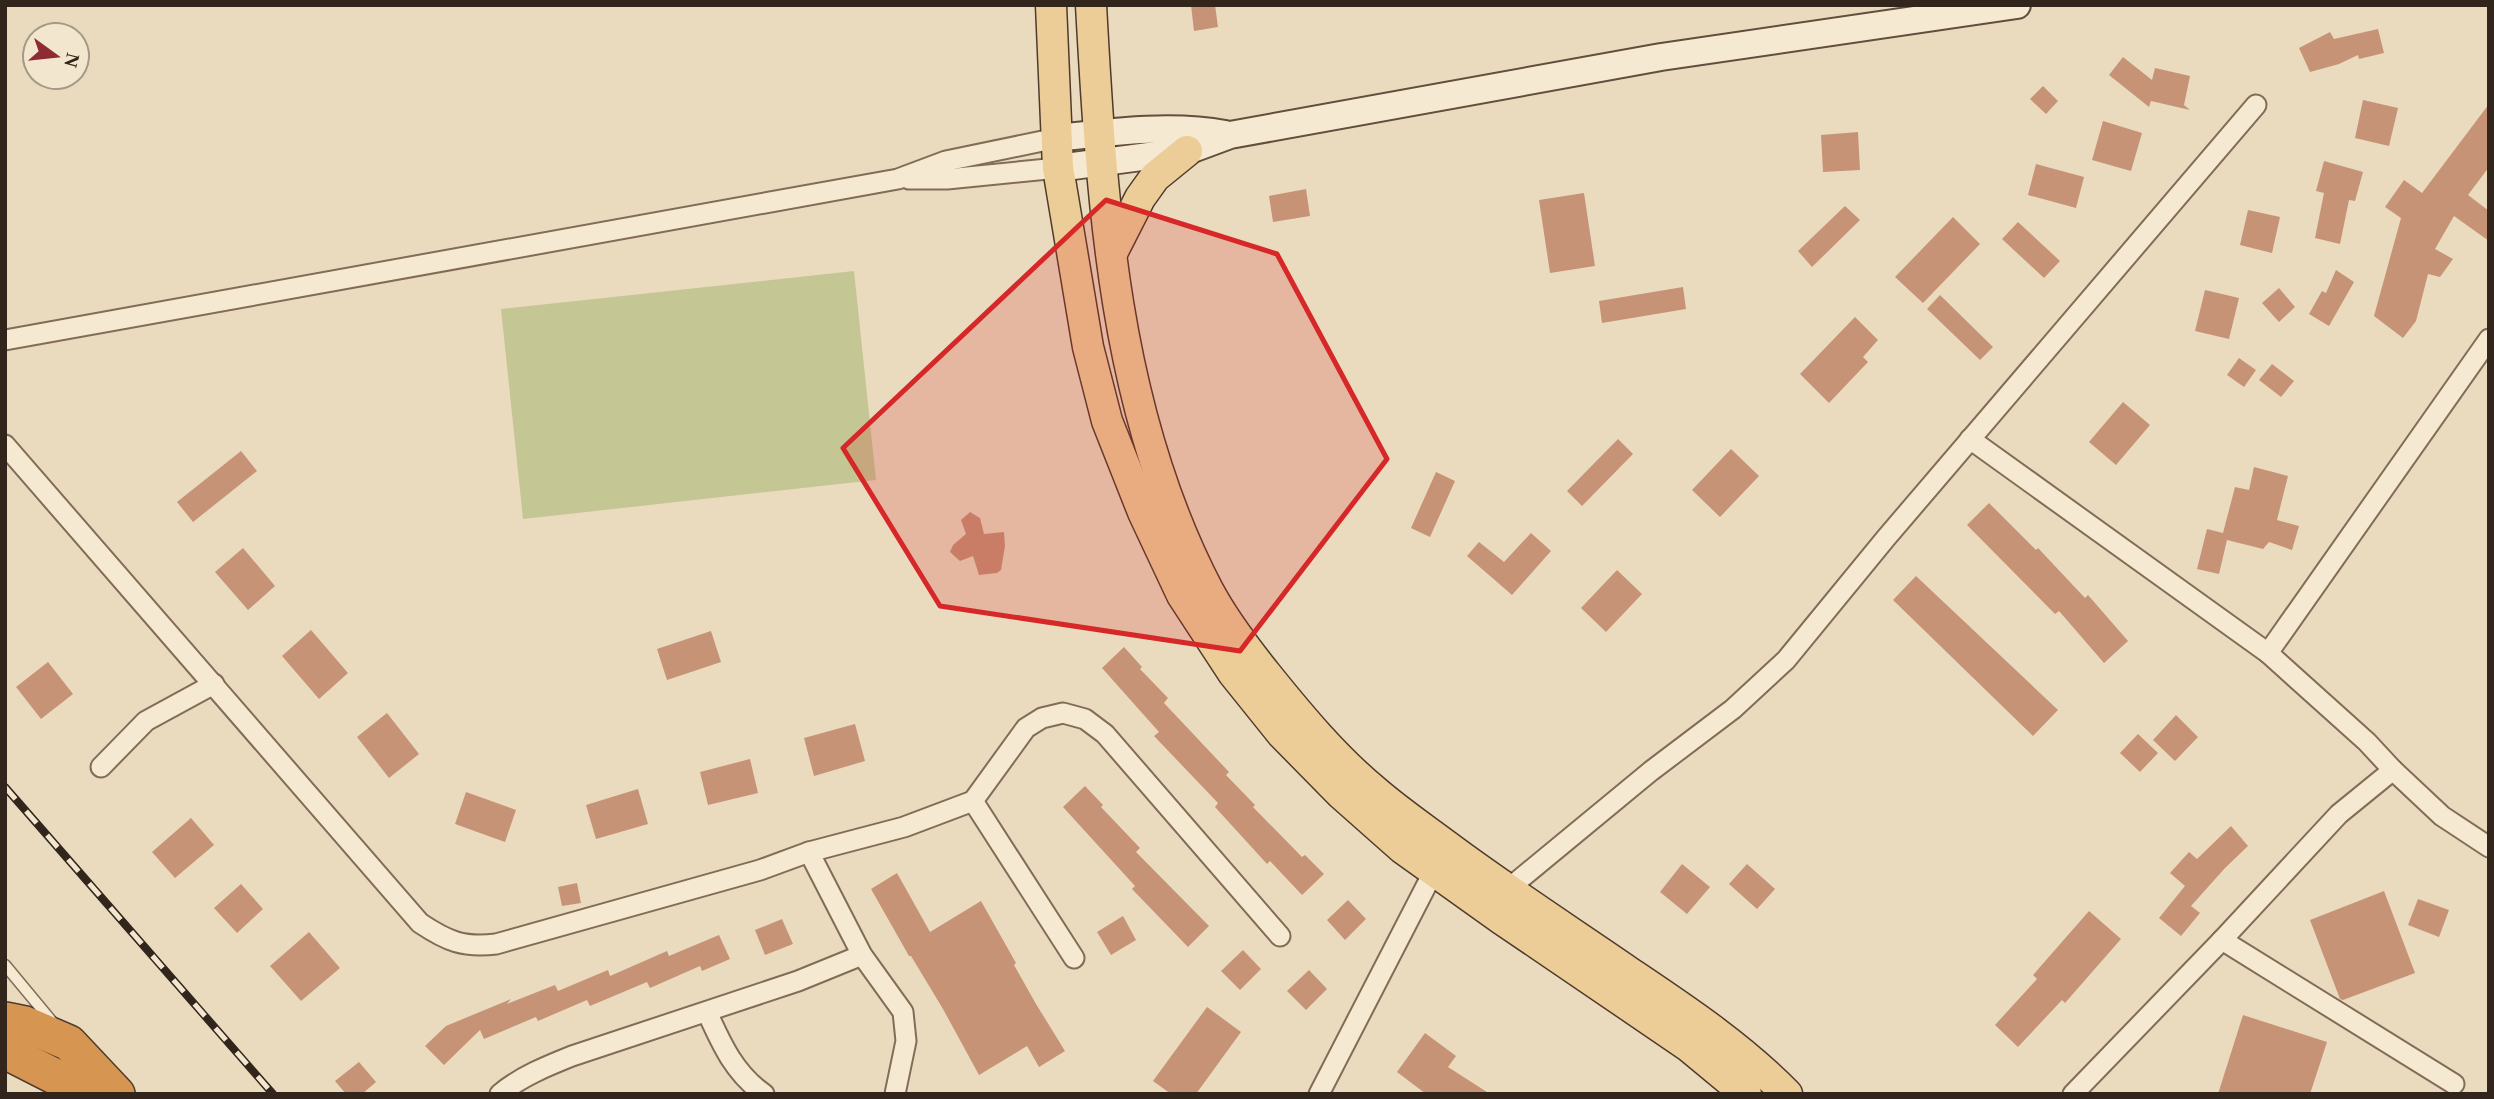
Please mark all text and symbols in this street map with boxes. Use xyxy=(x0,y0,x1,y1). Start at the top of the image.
north arrow xyxy=(21,21,91,91)
text: N xyxy=(60,51,84,70)

